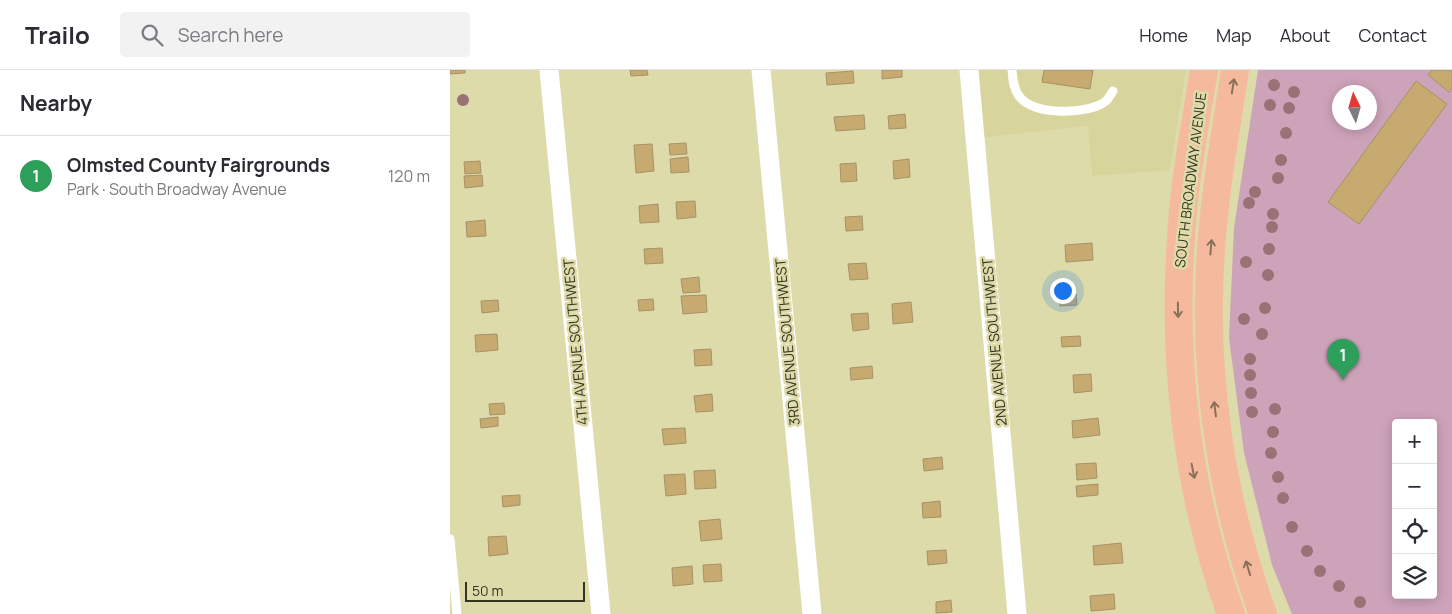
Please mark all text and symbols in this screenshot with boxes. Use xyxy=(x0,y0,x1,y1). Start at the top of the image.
search box xyxy=(120,12,470,57)
text: Trailo xyxy=(25,18,90,51)
icon: search xyxy=(138,21,166,49)
text: Search here xyxy=(178,22,283,48)
text: Home xyxy=(1139,23,1188,47)
text: Map xyxy=(1216,23,1252,47)
text: About xyxy=(1280,23,1330,47)
text: Contact xyxy=(1358,23,1427,47)
one-way arrow xyxy=(1228,78,1238,94)
north arrow xyxy=(1332,85,1377,130)
text: Nearby xyxy=(20,89,92,117)
street label: SOUTH BROADWAY AVENUE xyxy=(1170,91,1210,269)
text: Olmsted County Fairgrounds xyxy=(67,152,330,178)
text: 1 xyxy=(32,165,40,187)
text: 120 m xyxy=(388,165,430,187)
text: Park · South Broadway Avenue xyxy=(67,178,287,200)
one-way arrow xyxy=(1206,239,1216,255)
street label: 4TH AVENUE SOUTHWEST xyxy=(558,257,592,426)
street label: 3RD AVENUE SOUTHWEST xyxy=(770,257,804,426)
street label: 2ND AVENUE SOUTHWEST xyxy=(977,257,1011,427)
your location xyxy=(1050,278,1076,304)
one-way arrow xyxy=(1174,301,1183,317)
pin: 1 xyxy=(1327,339,1359,380)
one-way arrow xyxy=(1210,401,1220,417)
map controls xyxy=(1392,419,1437,599)
button: + xyxy=(1392,419,1437,464)
one-way arrow xyxy=(1189,463,1199,479)
button: − xyxy=(1392,464,1437,509)
button: locate xyxy=(1392,509,1437,554)
button: layers xyxy=(1392,554,1437,599)
one-way arrow xyxy=(1242,560,1252,576)
scale bar xyxy=(465,579,585,602)
text: 50 m xyxy=(472,581,503,600)

